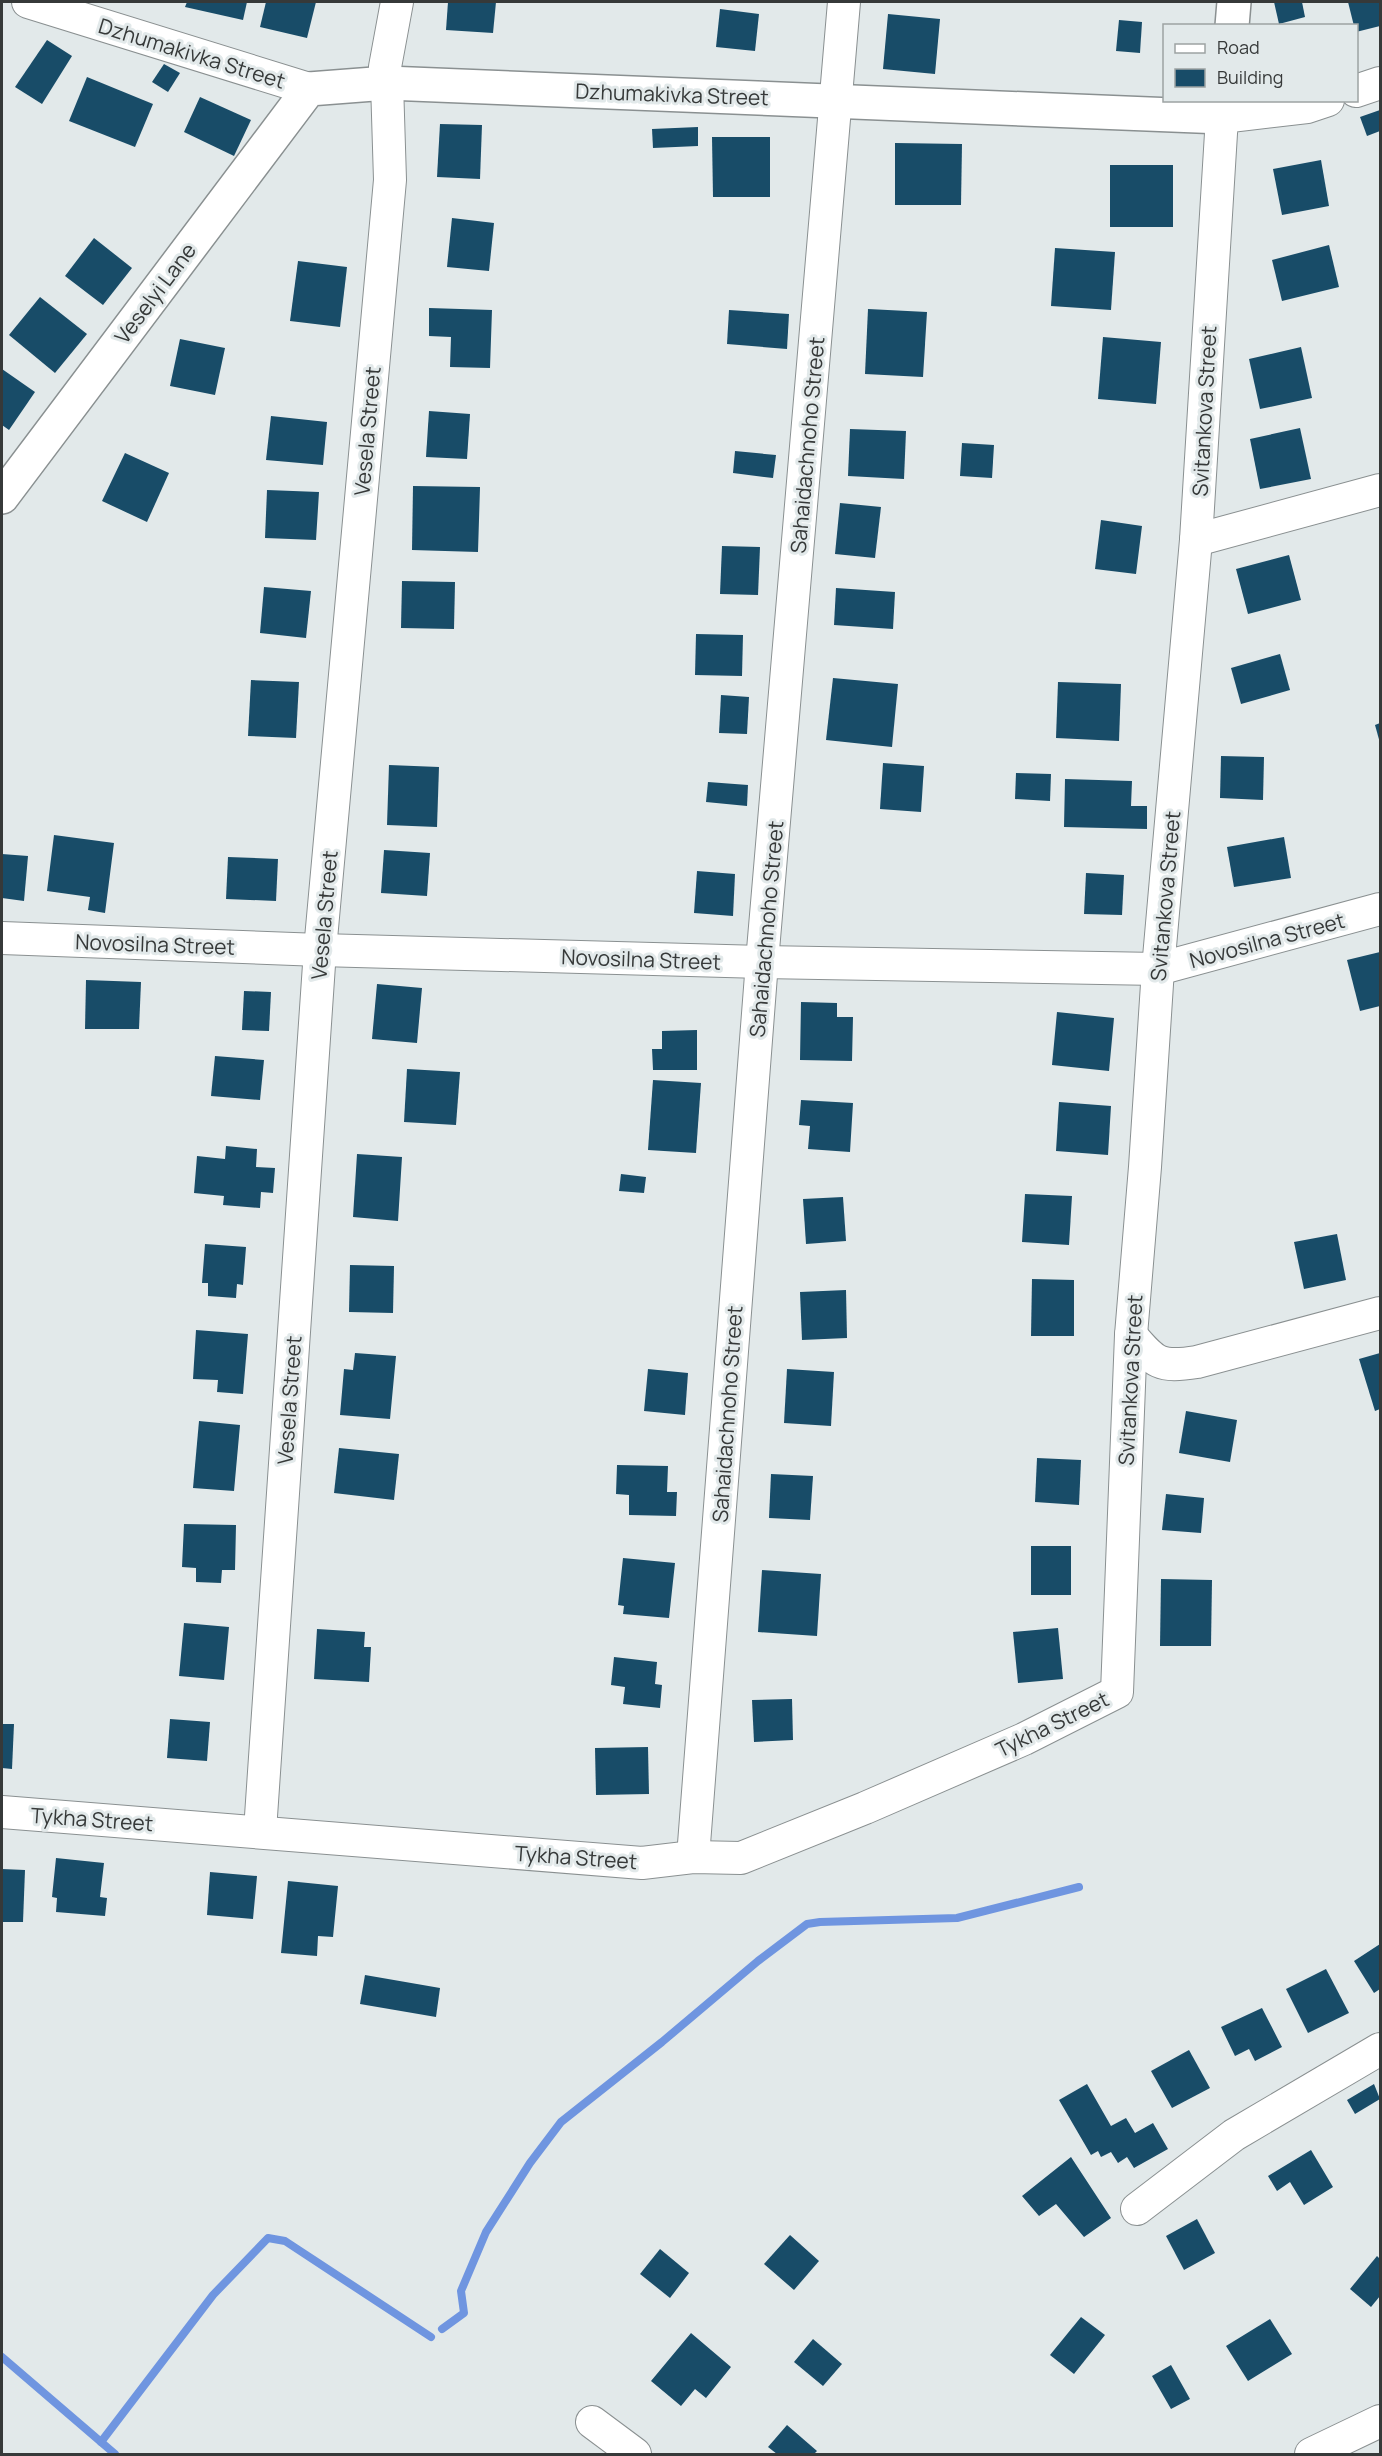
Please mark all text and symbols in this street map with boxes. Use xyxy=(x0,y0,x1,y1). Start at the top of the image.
street label: Dzhumakivka Street xyxy=(95,11,289,95)
legend xyxy=(1163,24,1358,102)
text: Road xyxy=(1217,35,1260,59)
text: Building xyxy=(1217,65,1283,89)
street label: Dzhumakivka Street xyxy=(575,77,769,111)
street label: Veselyi Lane xyxy=(108,237,202,349)
street label: Svitankova Street xyxy=(1186,325,1222,497)
street label: Sahaidachnoho Street xyxy=(784,335,830,555)
street label: Vesela Street xyxy=(347,365,387,497)
street label: Svitankova Street xyxy=(1144,810,1186,982)
street label: Sahaidachnoho Street xyxy=(743,819,789,1039)
street label: Vesela Street xyxy=(304,849,344,981)
street label: Novosilna Street xyxy=(1186,906,1348,974)
street label: Novosilna Street xyxy=(75,927,235,961)
street label: Novosilna Street xyxy=(561,942,721,976)
street label: Svitankova Street xyxy=(1112,1294,1148,1466)
street label: Sahaidachnoho Street xyxy=(705,1305,749,1523)
street label: Vesela Street xyxy=(271,1334,307,1466)
street label: Tykha Street xyxy=(991,1685,1113,1763)
street label: Tykha Street xyxy=(30,1801,154,1837)
street label: Tykha Street xyxy=(514,1839,638,1875)

